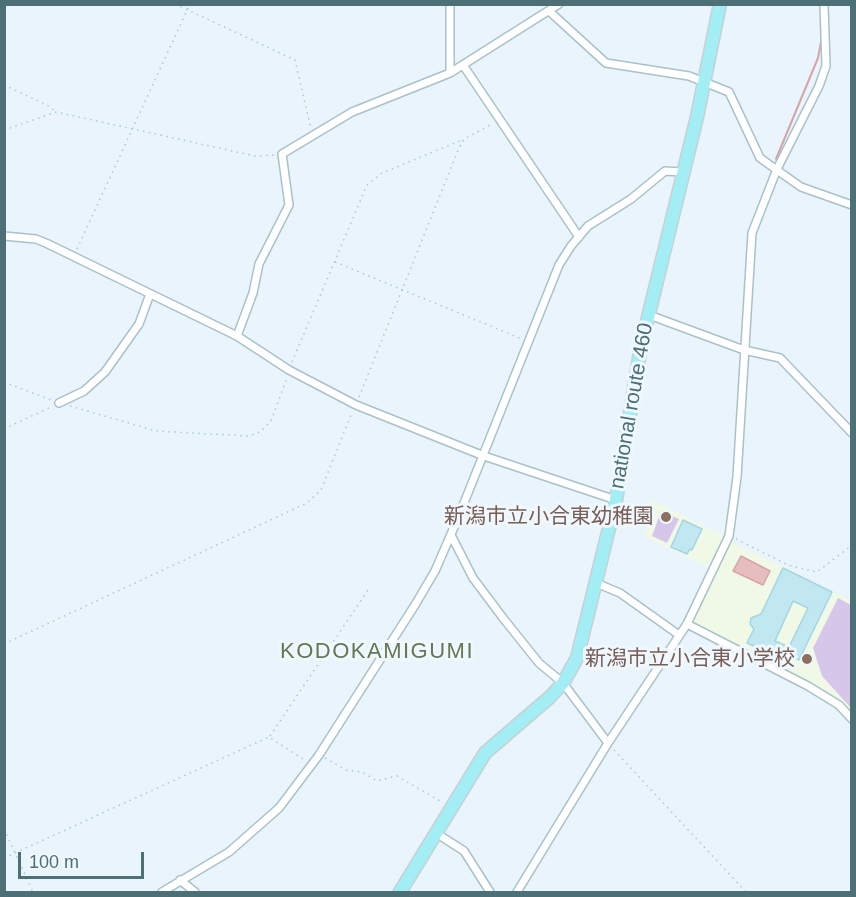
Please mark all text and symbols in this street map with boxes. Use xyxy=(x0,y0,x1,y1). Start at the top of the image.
street label: national route 460 xyxy=(605,321,659,491)
place label: 新潟市立小合東幼稚園 xyxy=(444,504,654,530)
marker: 新潟市立小合東幼稚園 xyxy=(659,510,673,524)
district label: KODOKAMIGUMI xyxy=(280,639,474,665)
place label: 新潟市立小合東小学校 xyxy=(585,646,795,672)
marker: 新潟市立小合東小学校 xyxy=(800,652,814,666)
scale bar xyxy=(21,840,147,878)
text: 100 m xyxy=(29,852,79,872)

